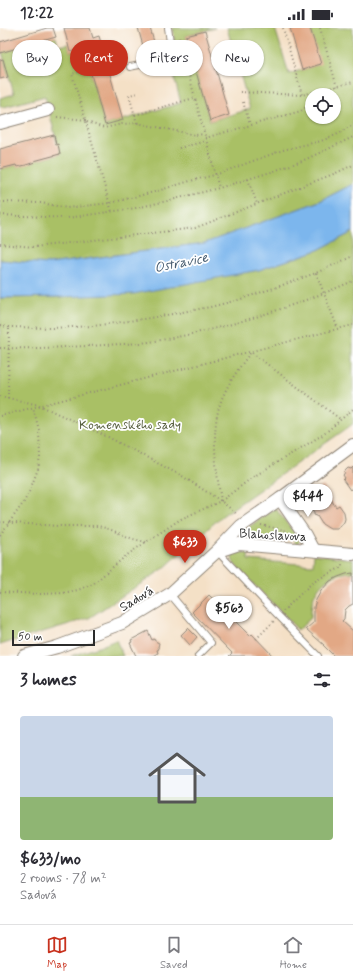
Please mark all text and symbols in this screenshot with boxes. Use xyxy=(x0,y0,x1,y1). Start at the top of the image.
text: 12:22 xyxy=(20,4,54,24)
chip: Buy xyxy=(12,40,62,76)
chip: Rent xyxy=(70,40,128,76)
chip: Filters xyxy=(136,40,203,76)
chip: New xyxy=(211,40,264,76)
map controls xyxy=(305,88,341,124)
button: locate xyxy=(305,88,341,124)
water label: Ostravice xyxy=(153,248,210,277)
park label: Komenského sady xyxy=(79,417,181,434)
pin: $444 xyxy=(284,484,332,518)
text: $444 xyxy=(293,488,323,505)
street label: Blahoslavova xyxy=(239,525,307,546)
pin: $633 xyxy=(161,530,209,564)
text: $633 xyxy=(172,534,198,551)
street label: Sadová xyxy=(117,583,157,616)
pin: $563 xyxy=(205,596,253,630)
text: $563 xyxy=(215,600,243,617)
scale bar xyxy=(12,628,95,647)
text: 50 m xyxy=(18,630,43,644)
text: 3 homes xyxy=(20,669,77,691)
icon: filters xyxy=(311,669,333,691)
icon: home xyxy=(141,742,213,814)
text: $633/mo xyxy=(20,848,81,870)
text: 2 rooms · 78 m² xyxy=(20,870,107,887)
text: Sadová xyxy=(20,887,57,904)
tab: Map xyxy=(46,934,68,972)
tab: Saved xyxy=(160,934,188,972)
tab: Home xyxy=(280,934,307,972)

